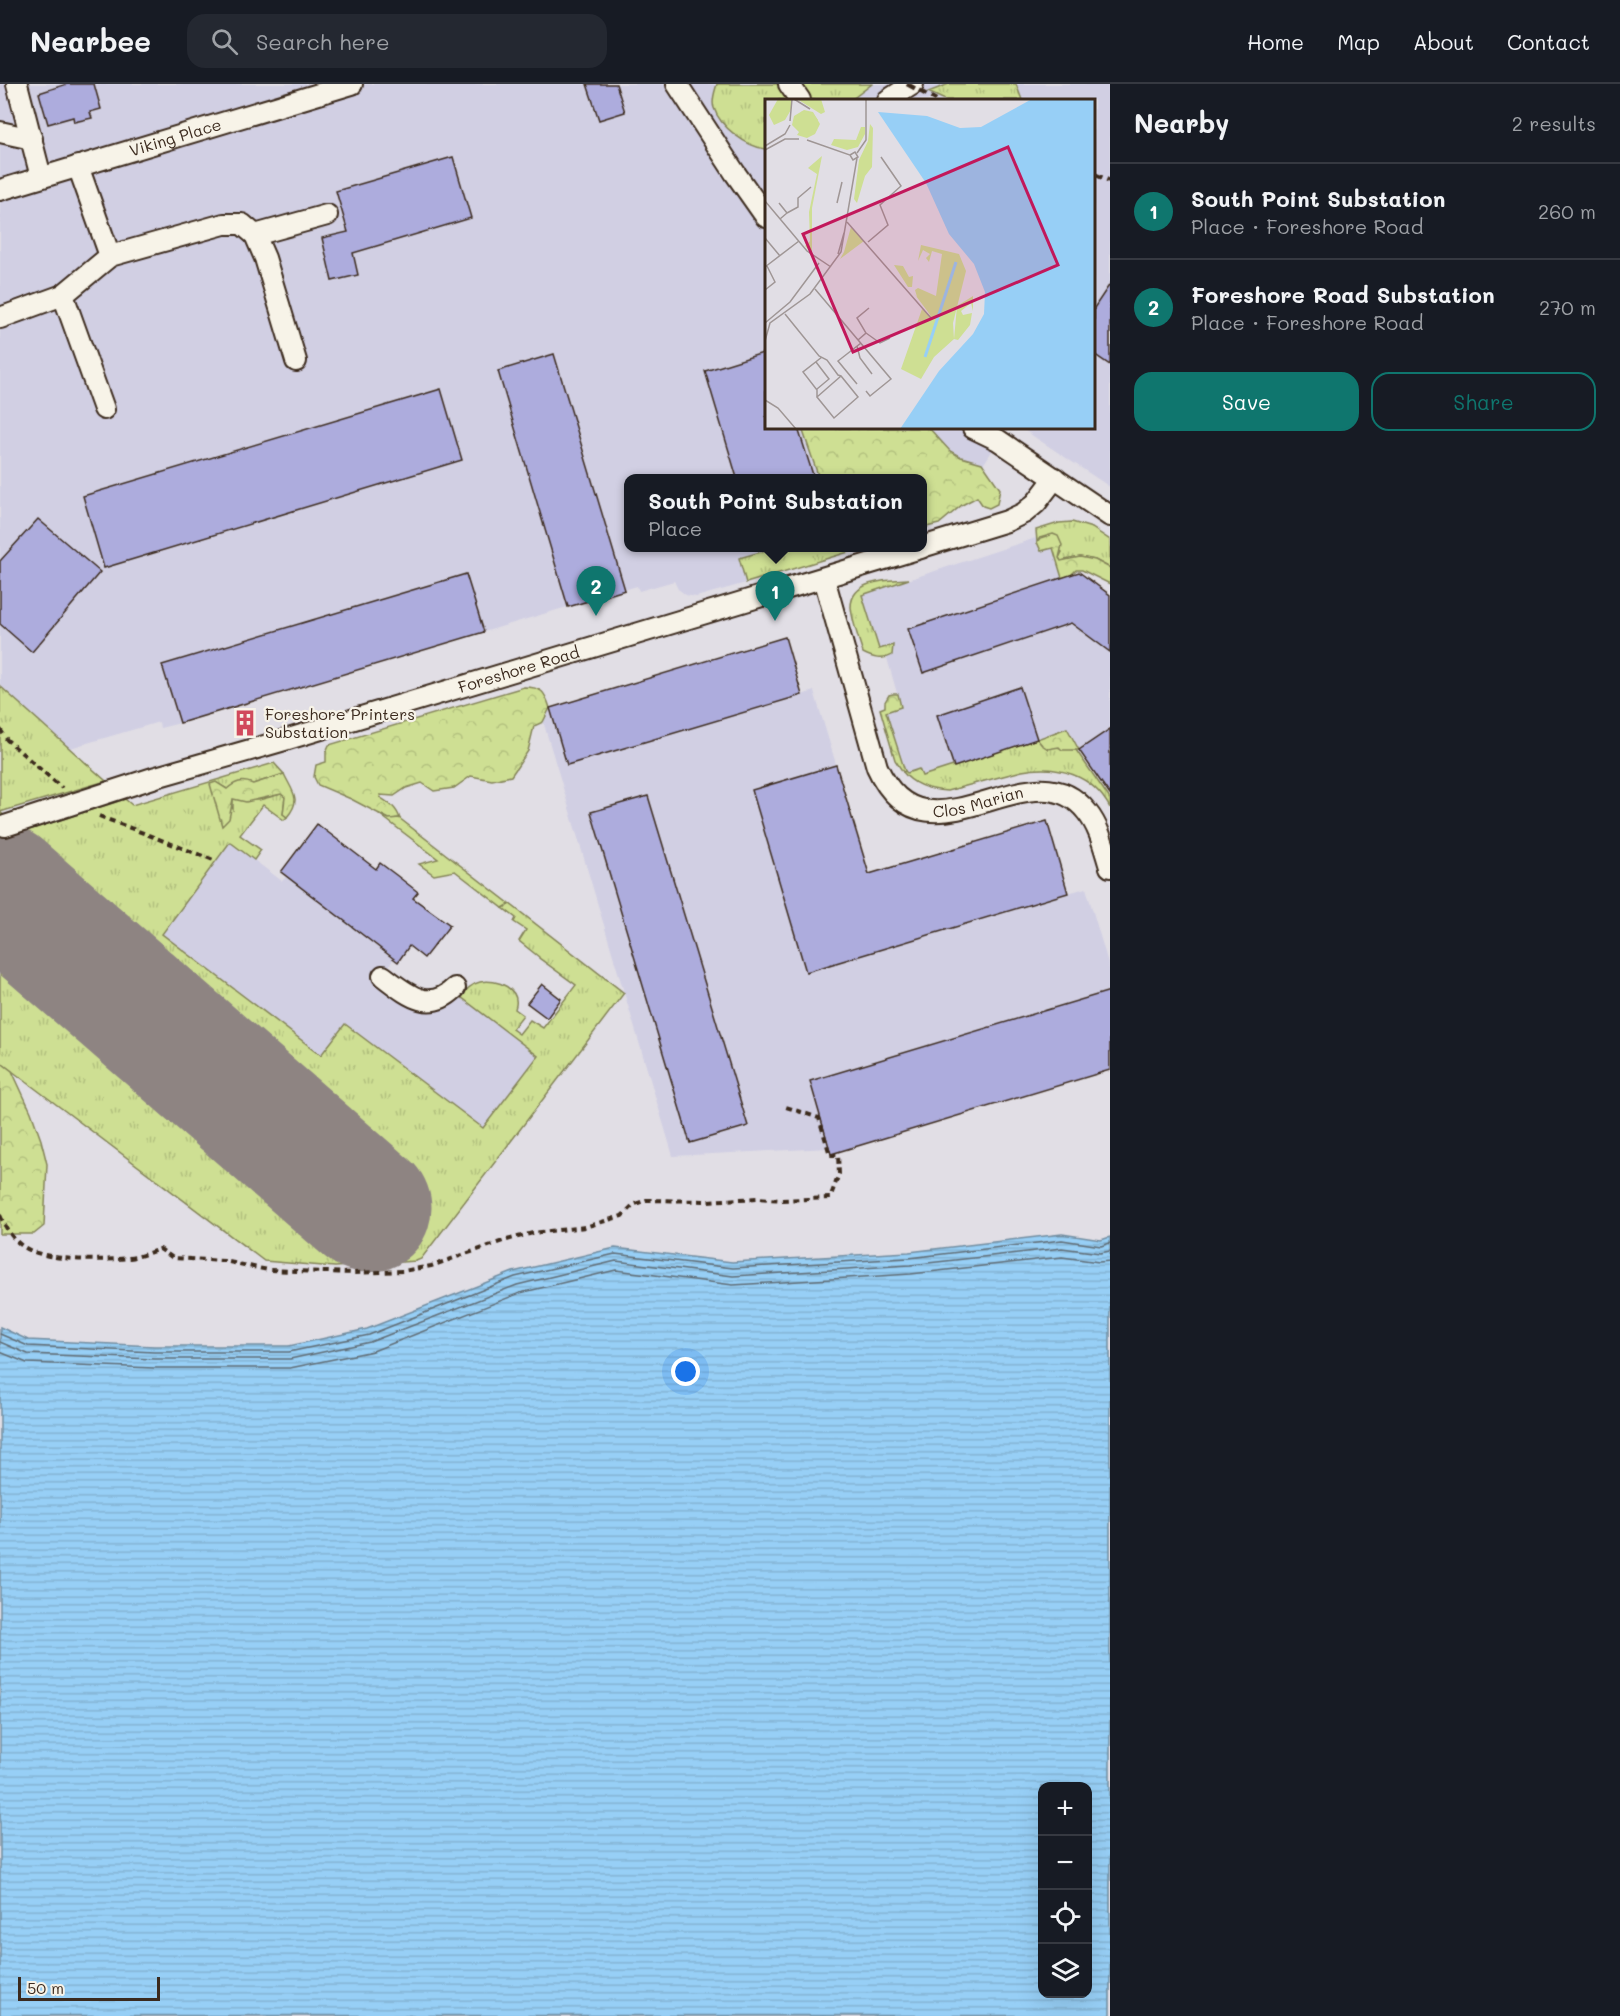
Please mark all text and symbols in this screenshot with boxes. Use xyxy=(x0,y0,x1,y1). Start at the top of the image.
search box xyxy=(187,14,607,68)
text: Nearbee xyxy=(30,23,151,59)
icon: search xyxy=(208,25,241,58)
text: Search here xyxy=(256,27,390,56)
text: Home xyxy=(1247,28,1304,55)
text: Map xyxy=(1337,28,1380,55)
text: About xyxy=(1413,28,1474,55)
text: Contact xyxy=(1507,28,1590,55)
inset map xyxy=(765,99,1095,429)
text: Nearby xyxy=(1134,106,1229,140)
text: 2 results xyxy=(1512,110,1596,136)
street label: Viking Place xyxy=(127,113,224,161)
text: South Point Substation xyxy=(1191,184,1445,213)
text: 1 xyxy=(1149,198,1158,224)
text: 260 m xyxy=(1538,198,1596,224)
text: Place · Foreshore Road xyxy=(1191,213,1423,239)
text: Foreshore Road Substation xyxy=(1191,280,1495,309)
text: 2 xyxy=(1148,294,1159,320)
text: 270 m xyxy=(1539,294,1596,320)
text: Place · Foreshore Road xyxy=(1191,309,1423,335)
button: Save xyxy=(1134,372,1359,431)
button: Share xyxy=(1371,372,1596,431)
popup xyxy=(624,474,927,552)
text: South Point Substation xyxy=(648,486,903,515)
text: Place xyxy=(648,515,702,541)
pin: 2 xyxy=(576,566,616,616)
pin: 1 xyxy=(756,572,794,621)
street label: Foreshore Road xyxy=(455,641,582,697)
place label: Foreshore Printers Substation xyxy=(265,703,415,742)
building icon: Foreshore Printers Substation xyxy=(230,708,260,738)
street label: Clos Marian xyxy=(933,781,1025,821)
your location xyxy=(671,1357,700,1386)
map controls xyxy=(1038,1782,1092,1998)
button: + xyxy=(1038,1782,1092,1836)
button: − xyxy=(1038,1836,1092,1890)
button: locate xyxy=(1038,1890,1092,1944)
button: layers xyxy=(1038,1944,1092,1998)
scale bar xyxy=(18,1974,160,2002)
text: 50 m xyxy=(27,1977,64,1998)

